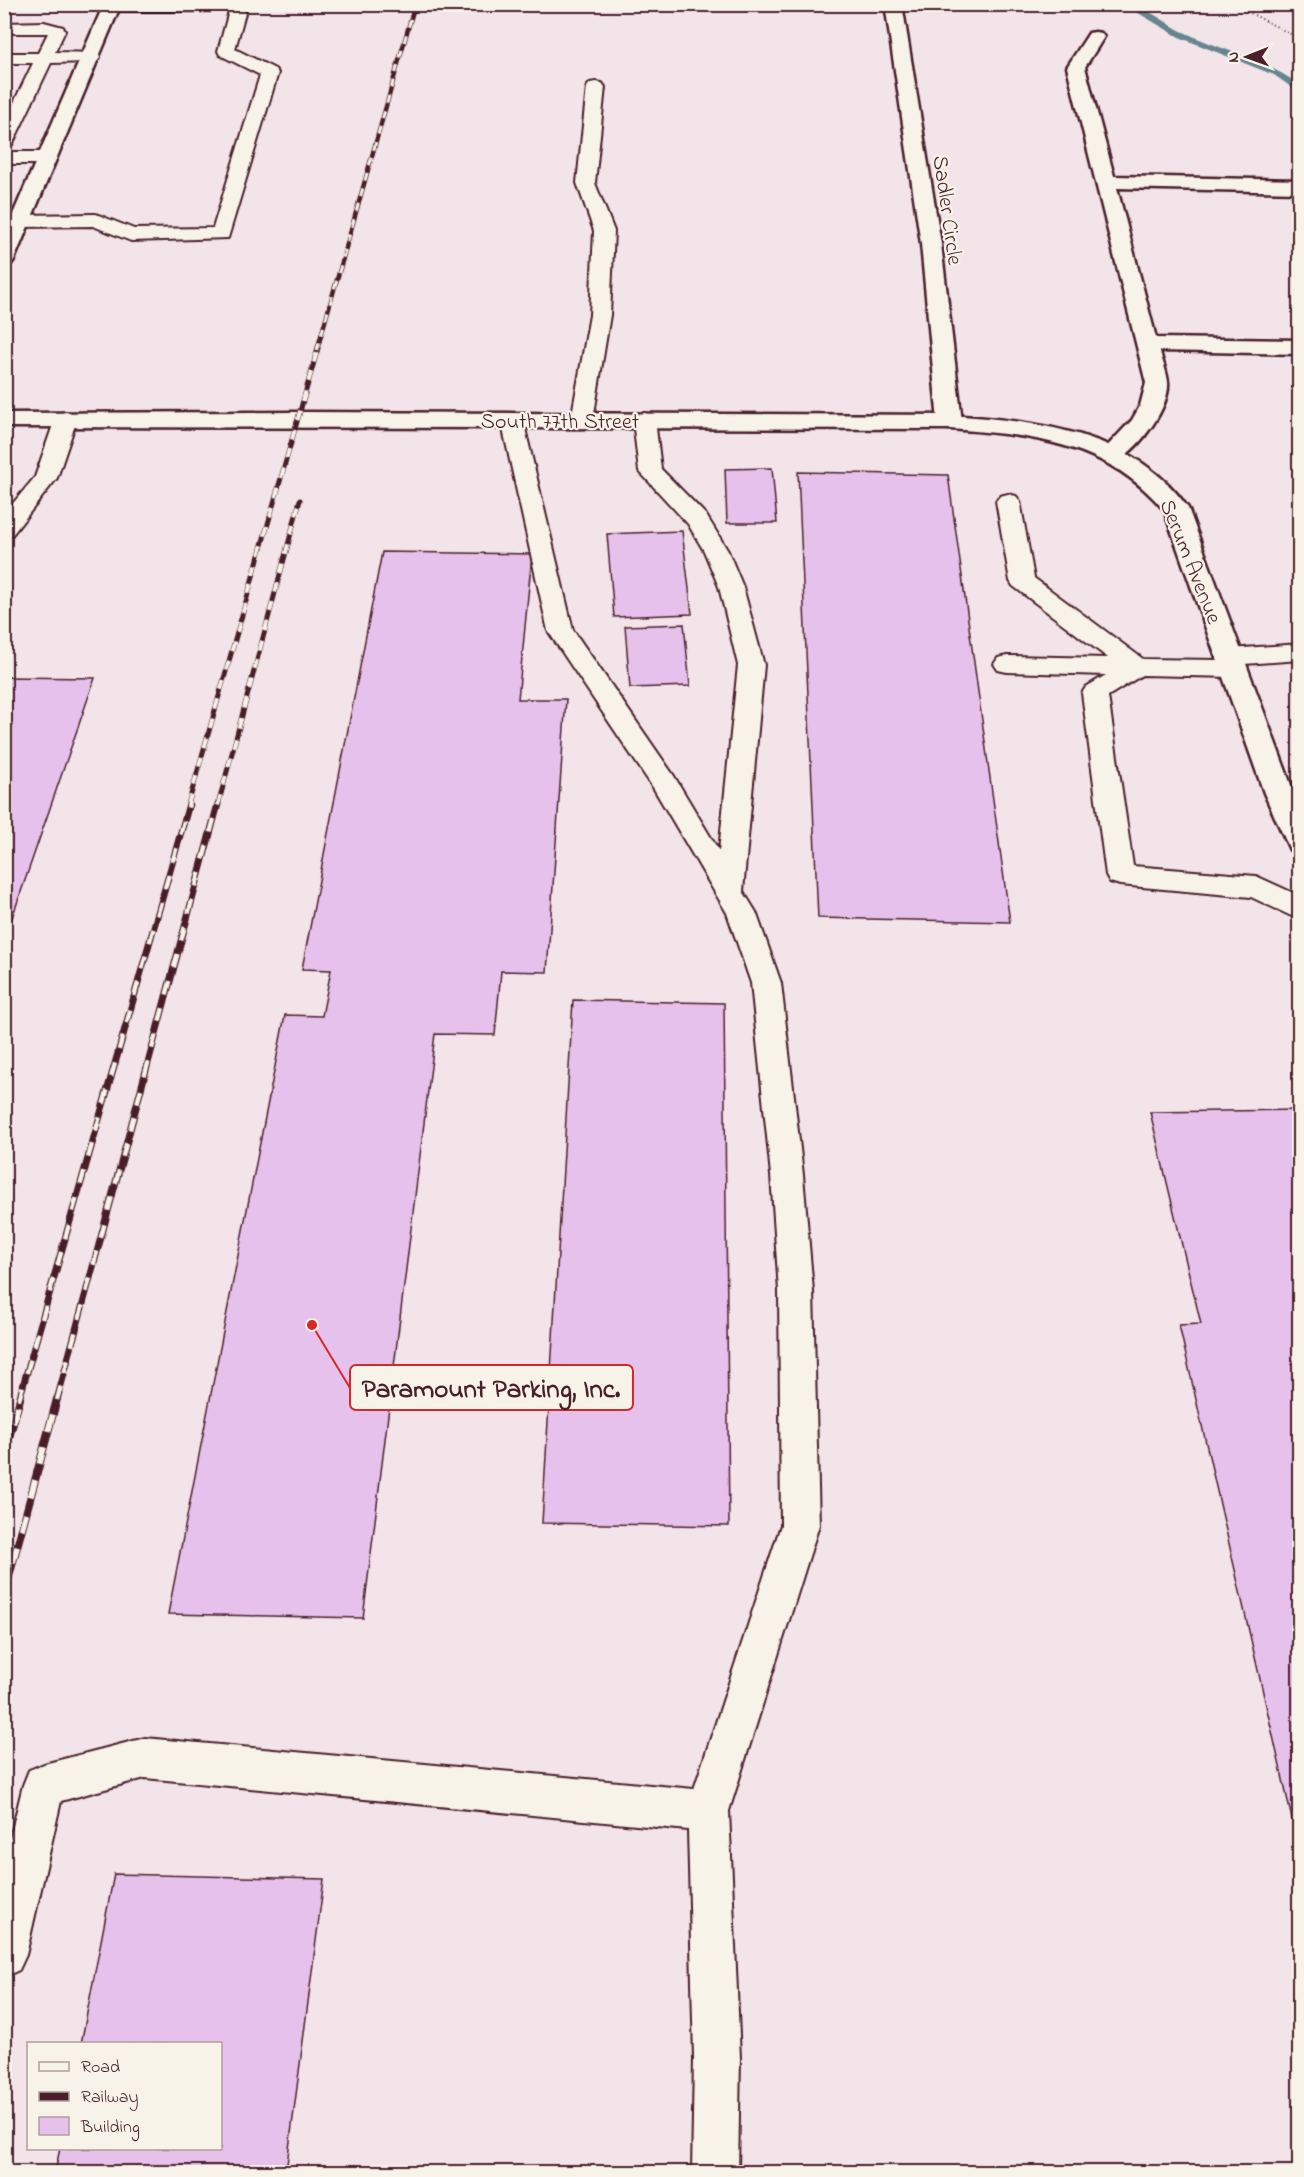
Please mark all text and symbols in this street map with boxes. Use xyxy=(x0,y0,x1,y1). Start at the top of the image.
north arrow xyxy=(1217,27,1277,87)
text: N xyxy=(1222,51,1246,63)
street label: Sadler Circle xyxy=(923,154,970,267)
street label: South 77th Street xyxy=(481,407,640,439)
street label: Serum Avenue xyxy=(1150,495,1229,629)
callout: Paramount Parking, Inc. xyxy=(350,1365,633,1410)
text: Paramount Parking, Inc. xyxy=(362,1371,621,1411)
legend xyxy=(27,2042,222,2150)
text: Road xyxy=(81,2055,120,2081)
text: Railway xyxy=(81,2085,138,2111)
text: Building xyxy=(80,2115,140,2142)

